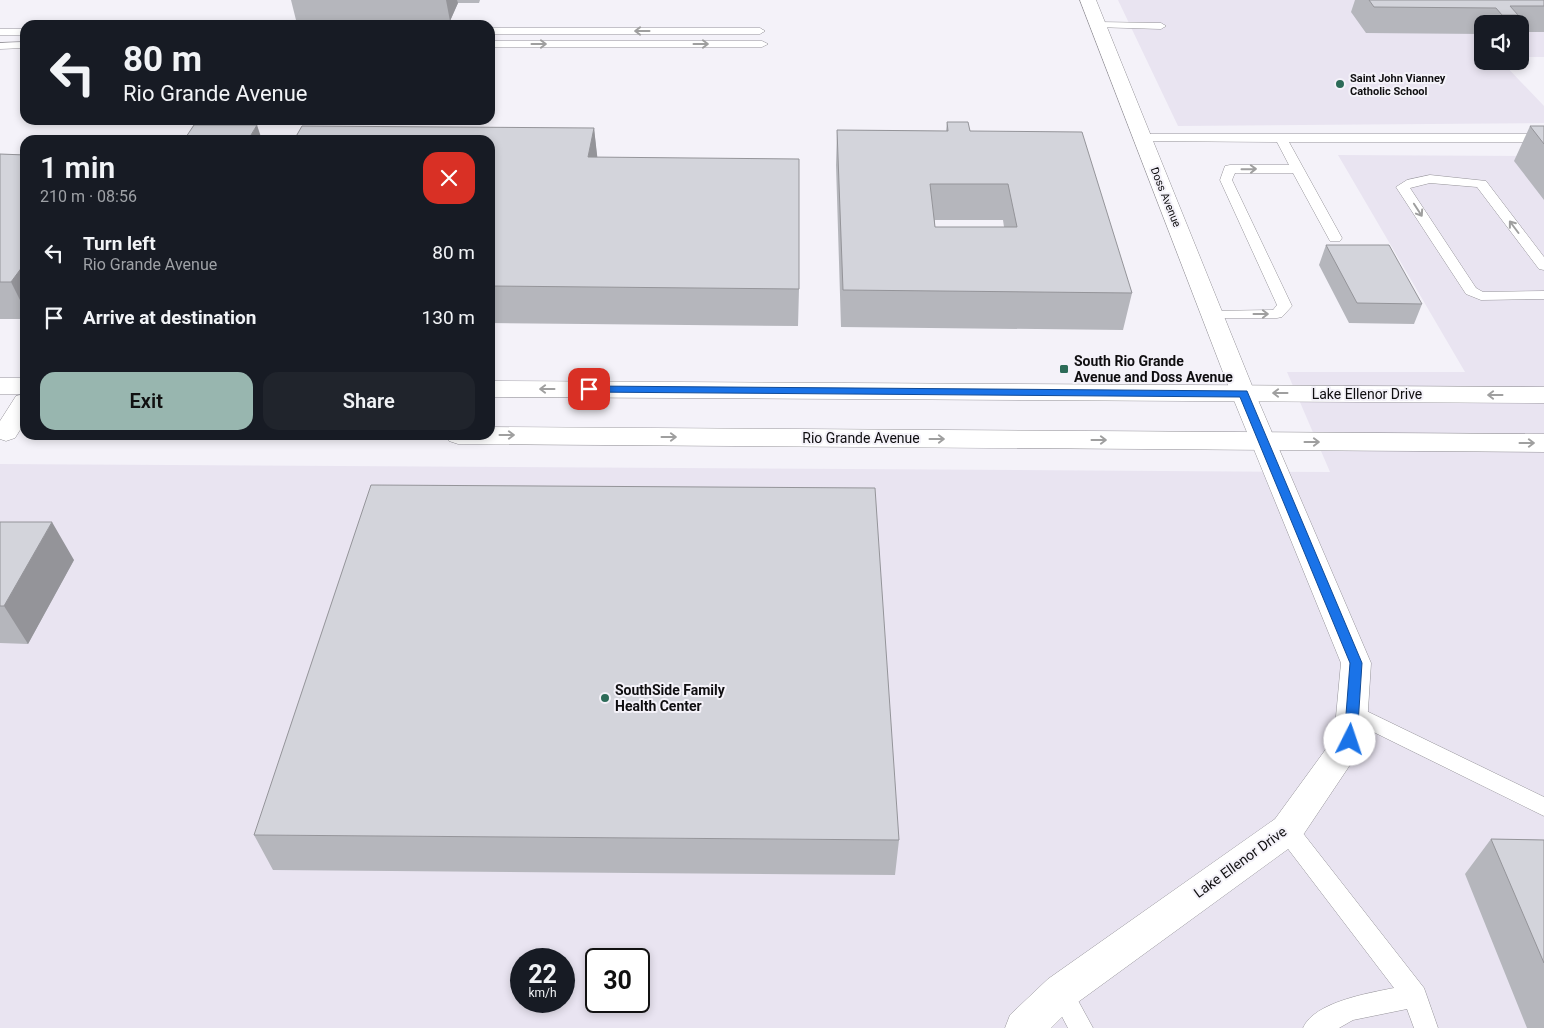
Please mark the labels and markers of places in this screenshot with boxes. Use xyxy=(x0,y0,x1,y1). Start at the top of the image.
place label: Saint John Vianney Catholic School xyxy=(1350,72,1446,98)
marker: Saint John Vianney Catholic School xyxy=(1334,78,1346,90)
place label: South Rio Grande Avenue and Doss Avenue xyxy=(1074,353,1233,385)
marker: South Rio Grande Avenue and Doss Avenue xyxy=(1058,363,1070,375)
pin xyxy=(568,368,610,410)
place label: SouthSide Family Health Center xyxy=(615,682,726,714)
marker: SouthSide Family Health Center xyxy=(599,692,611,704)

